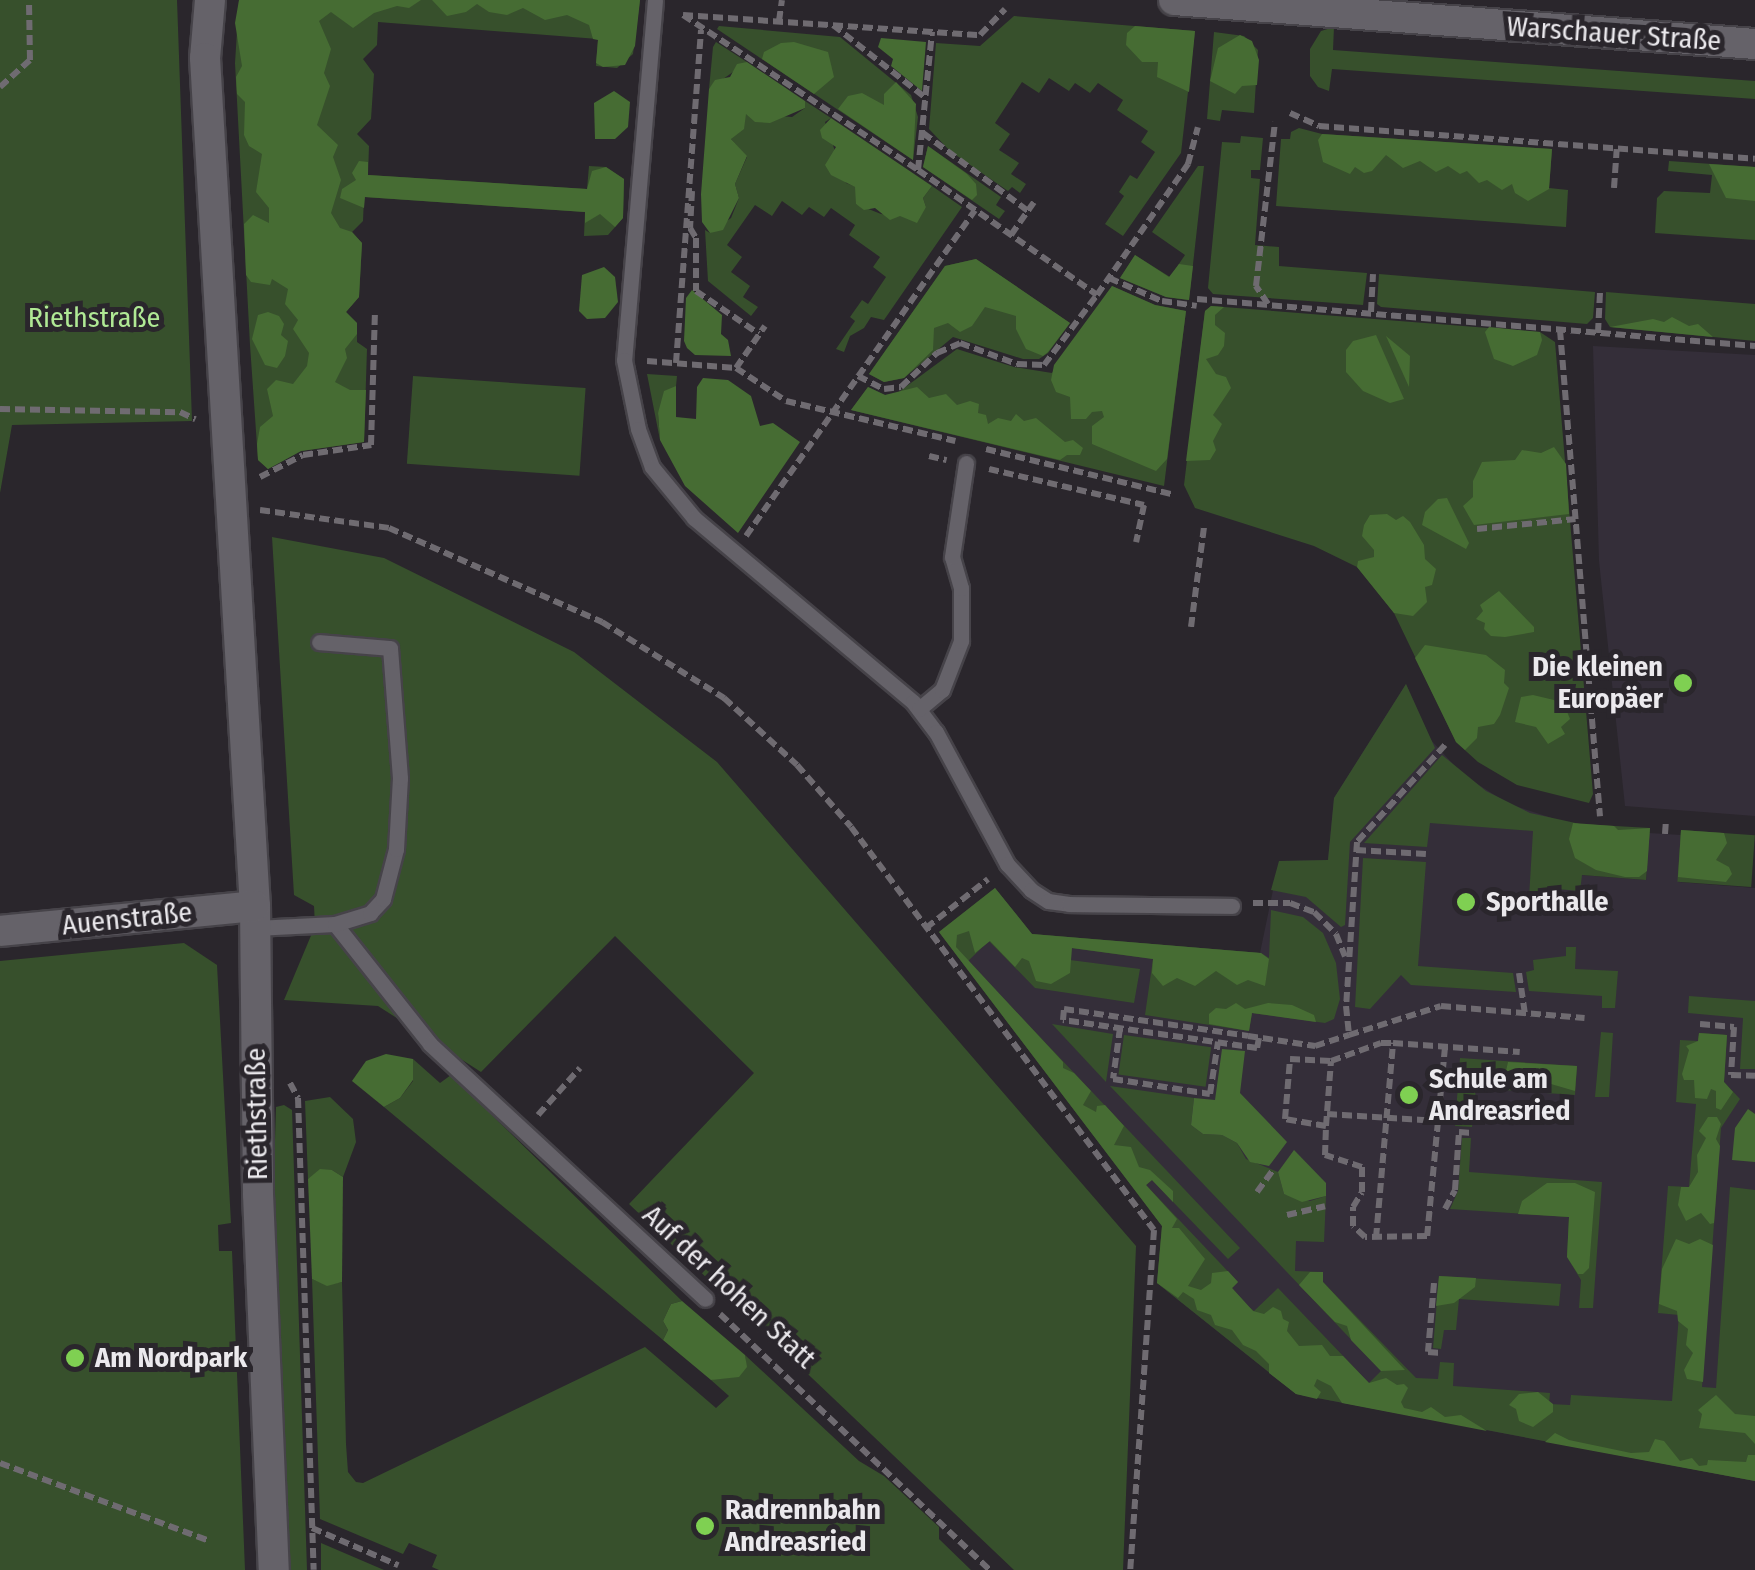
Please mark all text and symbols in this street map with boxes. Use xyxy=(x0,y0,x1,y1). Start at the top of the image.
street label: Warschauer Straße xyxy=(1506,10,1722,58)
park label: Riethstraße xyxy=(28,301,160,335)
place label: Die kleinen Europäer xyxy=(1532,650,1663,716)
marker: Die kleinen Europäer xyxy=(1672,672,1694,694)
place label: Sporthalle xyxy=(1486,885,1608,919)
marker: Sporthalle xyxy=(1455,891,1477,913)
street label: Auenstraße xyxy=(60,895,194,943)
street label: Riethstraße xyxy=(239,1047,275,1181)
place label: Schule am Andreasried xyxy=(1429,1062,1571,1128)
marker: Schule am Andreasried xyxy=(1398,1084,1420,1106)
street label: Auf der hohen Statt xyxy=(636,1198,822,1376)
place label: Am Nordpark xyxy=(95,1341,247,1375)
marker: Am Nordpark xyxy=(64,1347,86,1369)
place label: Radrennbahn Andreasried xyxy=(725,1493,881,1559)
marker: Radrennbahn Andreasried xyxy=(694,1515,716,1537)

